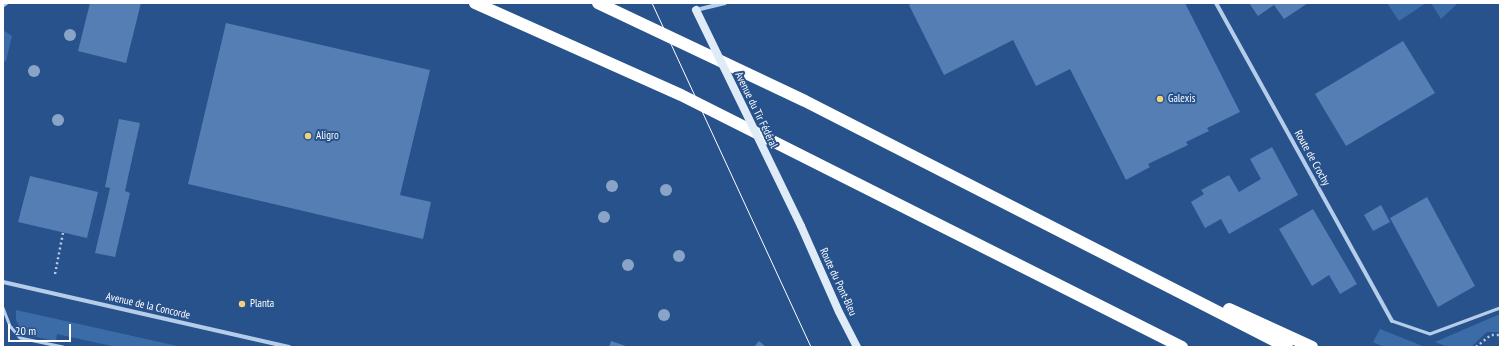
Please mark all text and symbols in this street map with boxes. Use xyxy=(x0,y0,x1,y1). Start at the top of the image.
street label: Avenue du Tir Fédéral xyxy=(732,70,780,150)
place label: Galexis xyxy=(1168,92,1195,106)
marker: Galexis xyxy=(1155,94,1165,104)
street label: Route de Crochy xyxy=(1291,128,1333,188)
place label: Aligro xyxy=(316,129,339,143)
marker: Aligro xyxy=(303,131,313,141)
street label: Route du Pont-Bleu xyxy=(817,246,859,318)
street label: Avenue de la Concorde xyxy=(105,290,191,322)
place label: Planta xyxy=(250,297,274,311)
marker: Planta xyxy=(237,299,247,309)
scale bar xyxy=(10,316,73,342)
text: 20 m xyxy=(15,323,36,338)

